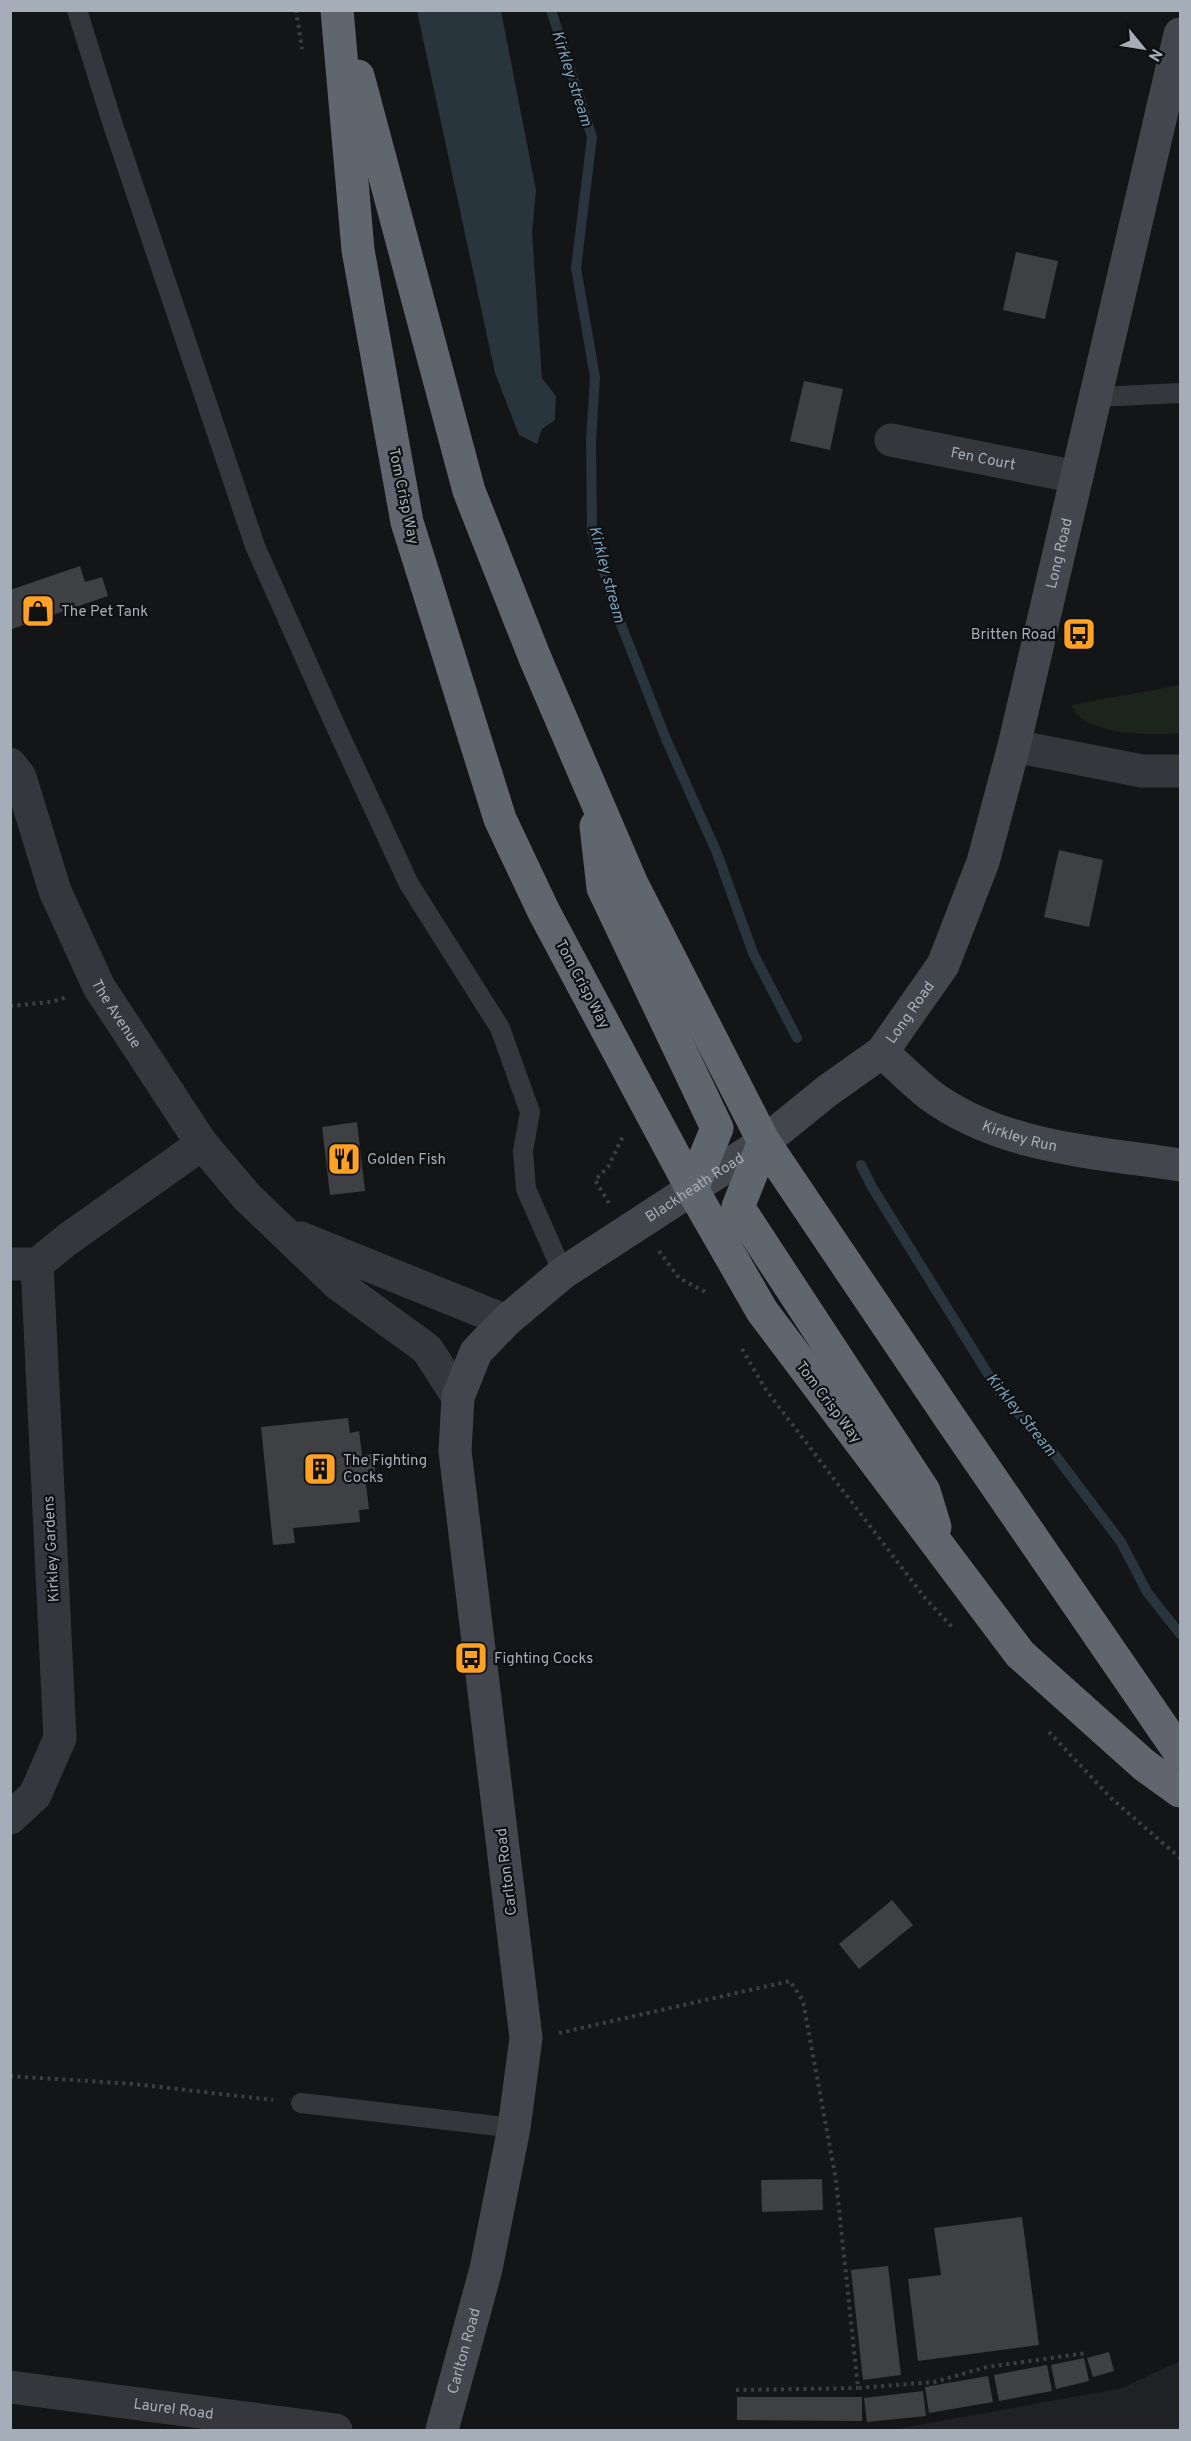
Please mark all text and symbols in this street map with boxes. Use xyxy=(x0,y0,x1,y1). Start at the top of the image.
north arrow xyxy=(1113,18,1173,78)
water label: Kirkley stream xyxy=(546,28,596,129)
text: N xyxy=(1143,45,1166,64)
street label: Fen Court xyxy=(949,444,1017,476)
street label: Tom Crisp Way xyxy=(383,446,422,546)
street label: Long Road xyxy=(1043,516,1078,591)
water label: Kirkley stream xyxy=(584,524,629,625)
shop icon: The Pet Tank xyxy=(20,593,56,629)
place label: The Pet Tank xyxy=(61,603,148,622)
bus stop icon: Britten Road xyxy=(1061,616,1097,652)
place label: Britten Road xyxy=(971,626,1056,645)
street label: Tom Crisp Way xyxy=(550,937,613,1032)
street label: The Avenue xyxy=(86,977,145,1052)
street label: Long Road xyxy=(883,978,940,1048)
street label: Kirkley Run xyxy=(979,1117,1059,1157)
restaurant icon: Golden Fish xyxy=(326,1141,362,1177)
street label: Blackheath Road xyxy=(643,1149,748,1228)
place label: Golden Fish xyxy=(367,1151,446,1170)
street label: Tom Crisp Way xyxy=(791,1358,865,1448)
water label: Kirkley Stream xyxy=(981,1370,1060,1461)
building icon: The Fighting Cocks xyxy=(302,1451,338,1487)
place label: The Fighting Cocks xyxy=(343,1452,427,1488)
street label: Kirkley Gardens xyxy=(40,1495,65,1603)
bus stop icon: Fighting Cocks xyxy=(453,1640,489,1676)
place label: Fighting Cocks xyxy=(494,1650,593,1669)
street label: Carlton Road xyxy=(493,1827,522,1917)
street label: Carlton Road xyxy=(444,2306,486,2396)
street label: Laurel Road xyxy=(132,2395,215,2425)

